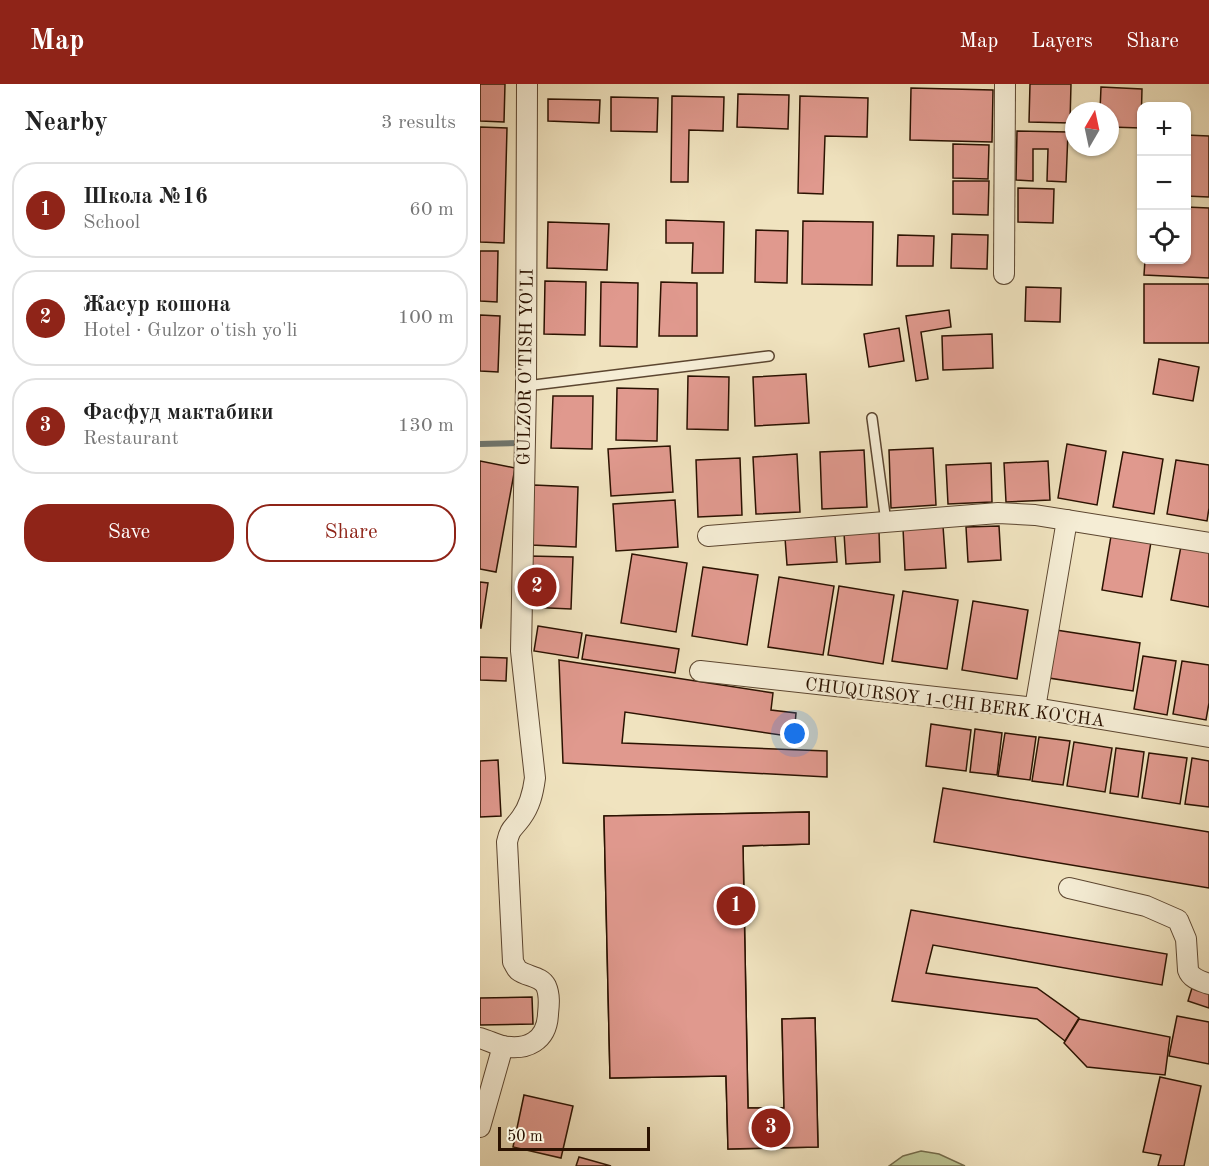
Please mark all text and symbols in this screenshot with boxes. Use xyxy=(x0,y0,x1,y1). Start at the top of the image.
text: Map xyxy=(30,28,84,56)
text: Map xyxy=(959,31,998,52)
text: Layers xyxy=(1031,31,1093,52)
text: Share xyxy=(1126,31,1179,52)
north arrow xyxy=(1065,102,1119,156)
map controls xyxy=(1137,102,1191,264)
button: + xyxy=(1137,102,1191,156)
text: Nearby xyxy=(24,110,108,136)
text: 3 results xyxy=(381,113,456,133)
button: − xyxy=(1137,156,1191,210)
text: Школа №16 xyxy=(83,186,208,208)
text: 1 xyxy=(40,200,51,220)
text: 60 m xyxy=(409,200,454,220)
button: locate xyxy=(1137,210,1191,264)
text: School xyxy=(83,213,140,233)
street label: GULZOR O'TISH YO'LI xyxy=(515,268,537,466)
text: Жасур кошона xyxy=(83,294,231,316)
text: 2 xyxy=(40,308,51,328)
text: 100 m xyxy=(398,308,454,328)
text: Hotel · Gulzor o'tish yo'li xyxy=(83,321,298,341)
text: Фасфуд мактабики xyxy=(83,402,274,424)
text: 3 xyxy=(40,416,51,436)
text: 130 m xyxy=(398,416,454,436)
text: Restaurant xyxy=(83,429,179,449)
button: Save xyxy=(24,504,234,562)
button: Share xyxy=(246,504,456,562)
pin: 2 xyxy=(518,564,556,610)
street label: CHUQURSOY 1-CHI BERK KO'CHA xyxy=(804,676,1106,730)
your location xyxy=(780,719,809,748)
pin: 1 xyxy=(716,884,756,928)
pin: 3 xyxy=(752,1106,790,1150)
scale bar xyxy=(498,1124,650,1152)
text: 50 m xyxy=(507,1129,543,1145)

